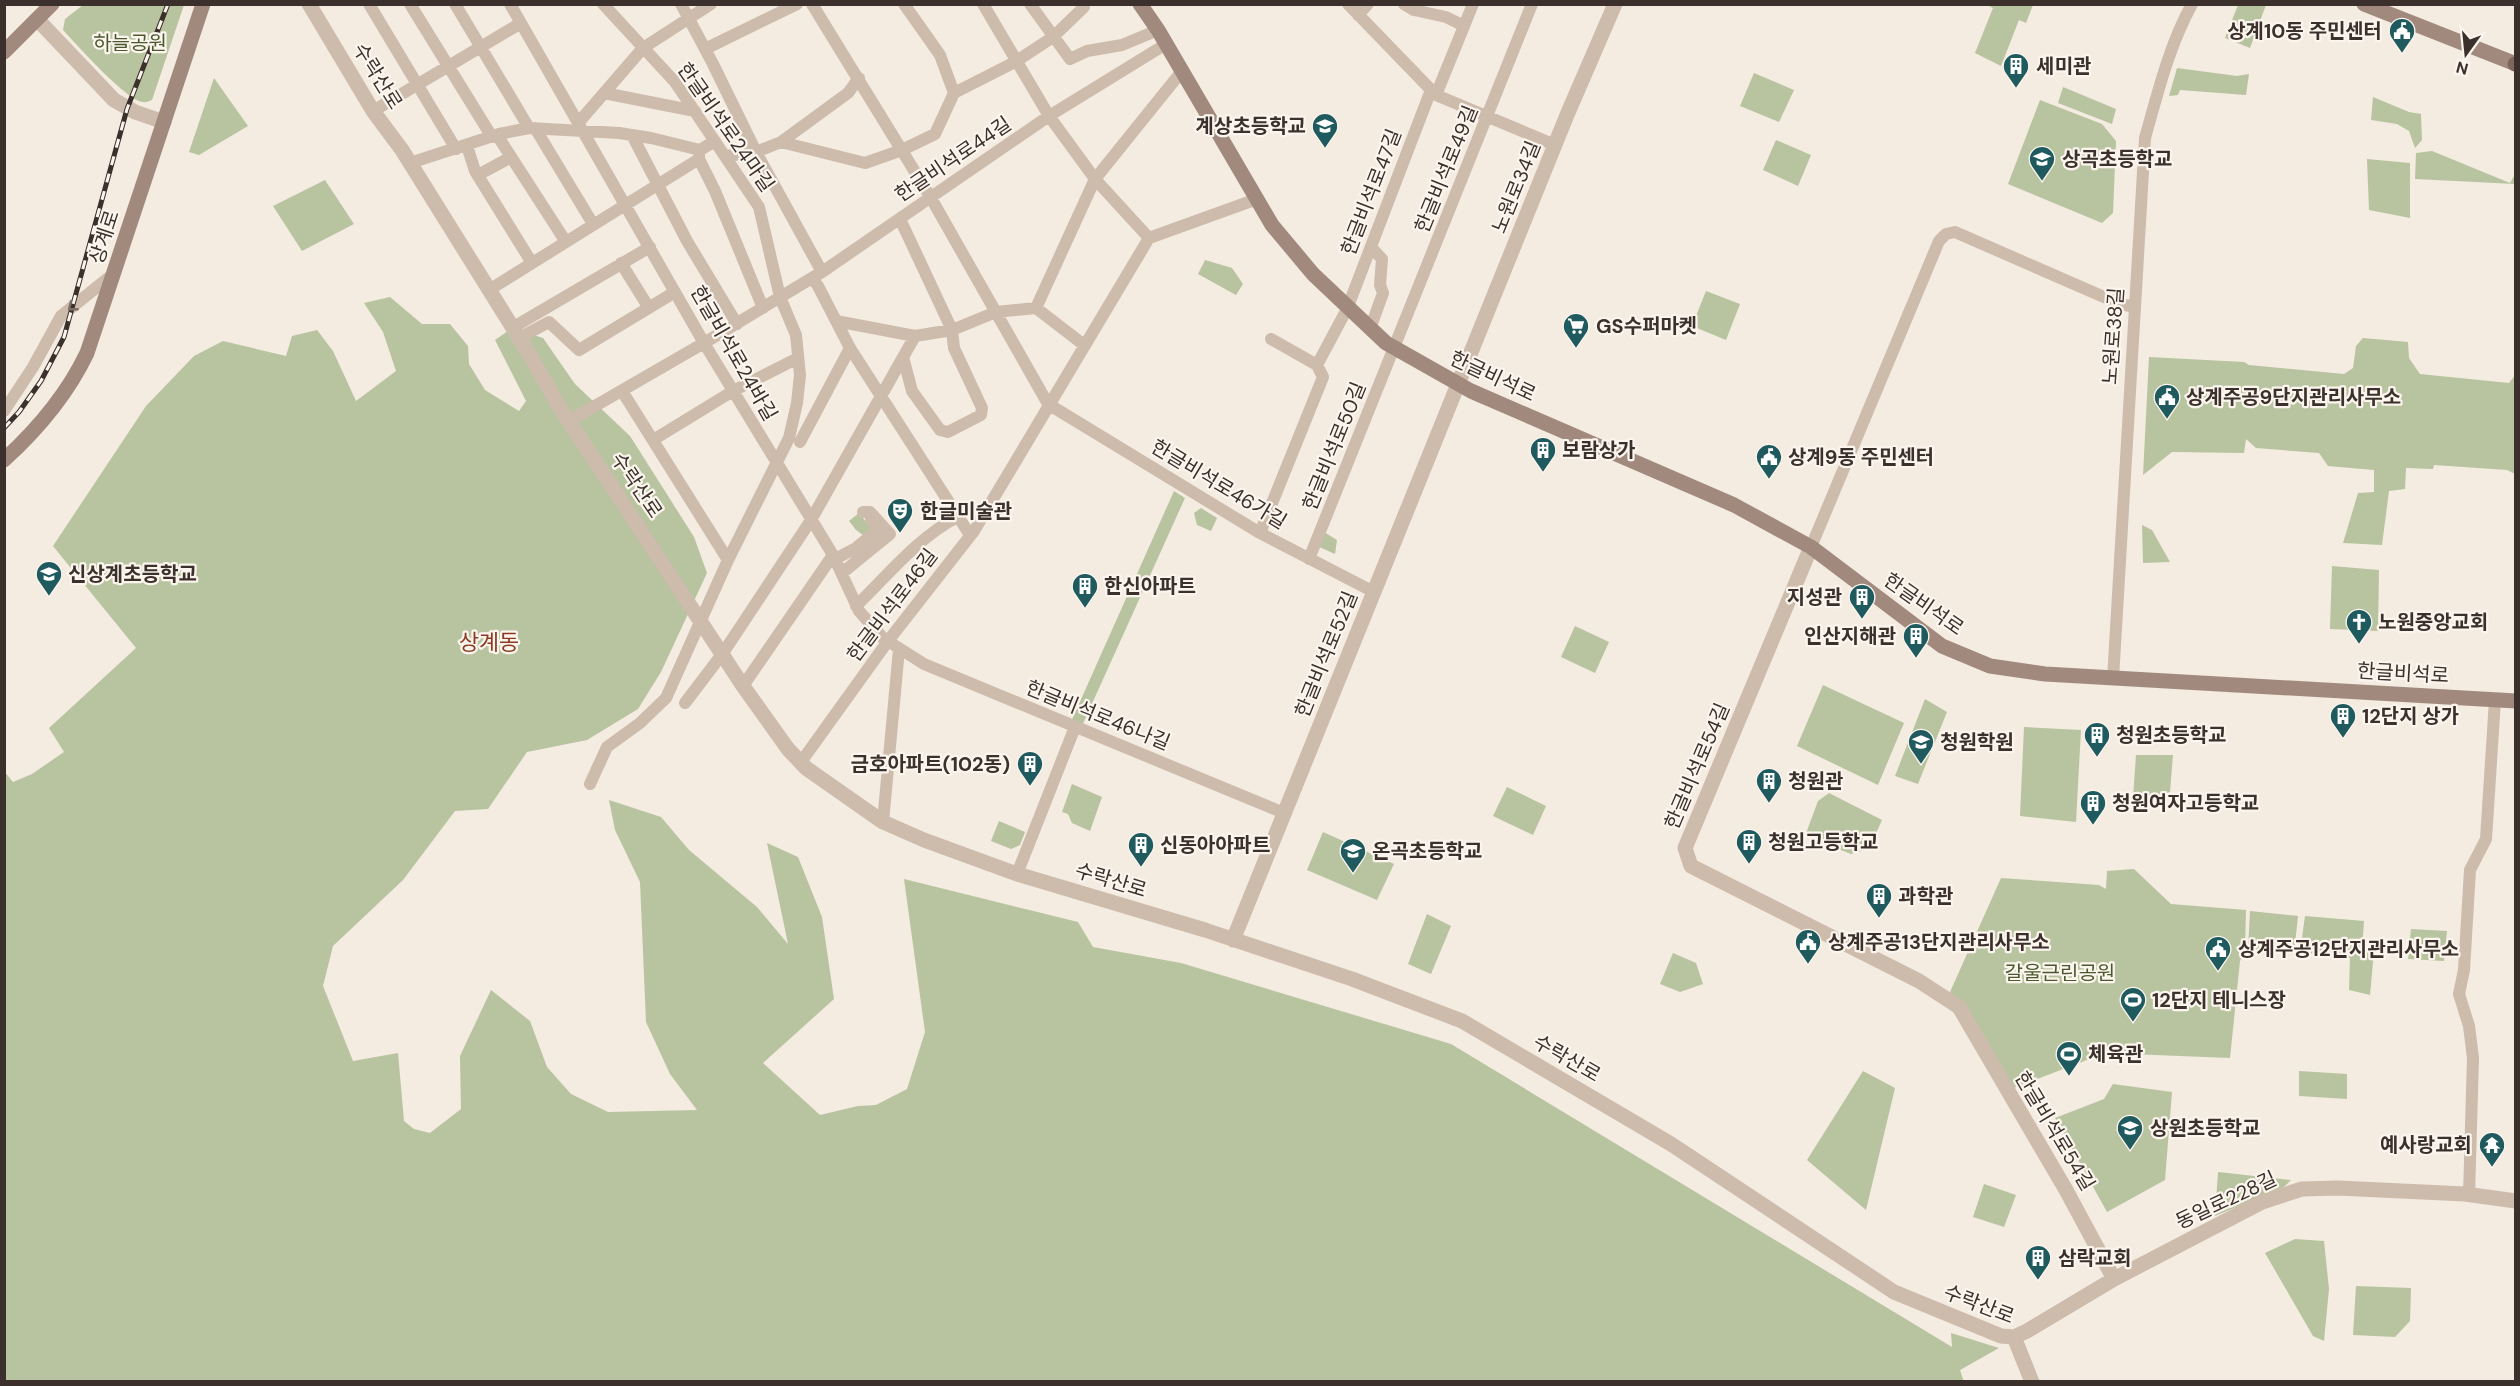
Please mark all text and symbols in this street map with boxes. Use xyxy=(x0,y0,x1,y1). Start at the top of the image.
public building icon: 상계10동 주민센터 xyxy=(2387,16,2417,54)
place label: 상계10동 주민센터 xyxy=(2227,18,2382,44)
north arrow xyxy=(2436,24,2496,84)
park label: 하늘공원 xyxy=(93,30,167,56)
street label: 수락산로 xyxy=(347,38,409,114)
building icon: 세미관 xyxy=(2001,51,2031,89)
place label: 세미관 xyxy=(2036,53,2092,79)
text: N xyxy=(2454,56,2471,80)
street label: 한글비석로24마길 xyxy=(672,57,780,197)
street label: 한글비석로49길 xyxy=(1409,101,1483,237)
street label: 한글비석로44길 xyxy=(890,111,1016,207)
school or university icon: 계상초등학교 xyxy=(1310,111,1340,149)
place label: 계상초등학교 xyxy=(1196,113,1306,139)
street label: 한글비석로47길 xyxy=(1335,125,1407,259)
street label: 노원로34길 xyxy=(1486,137,1546,237)
school or university icon: 상곡초등학교 xyxy=(2027,144,2057,182)
place label: 상곡초등학교 xyxy=(2062,146,2172,172)
street label: 상계로 xyxy=(83,207,125,267)
street label: 한글비석로24바길 xyxy=(685,281,783,425)
street label: 노원로38길 xyxy=(2097,286,2129,386)
one-way arrow xyxy=(68,300,79,311)
supermarket icon: GS수퍼마켓 xyxy=(1561,311,1591,349)
place label: GS수퍼마켓 xyxy=(1596,313,1697,339)
street label: 한글비석로 xyxy=(1446,345,1540,407)
street label: 한글비석로50길 xyxy=(1296,378,1372,514)
public building icon: 상계주공9단지관리사무소 xyxy=(2152,382,2182,420)
place label: 상계주공9단지관리사무소 xyxy=(2186,384,2401,410)
street label: 한글비석로46가길 xyxy=(1147,433,1291,535)
building icon: 보람상가 xyxy=(1528,435,1558,473)
place label: 보람상가 xyxy=(1562,437,1636,463)
public building icon: 상계9동 주민센터 xyxy=(1754,442,1784,480)
place label: 상계9동 주민센터 xyxy=(1788,444,1934,470)
street label: 수락산로 xyxy=(606,447,668,523)
theatre icon: 한글미술관 xyxy=(885,496,915,534)
place label: 한글미술관 xyxy=(920,498,1013,524)
street label: 한글비석로46길 xyxy=(841,543,943,667)
school or university icon: 신상계초등학교 xyxy=(34,559,64,597)
place label: 신상계초등학교 xyxy=(68,561,197,587)
street label: 한글비석로 xyxy=(1879,567,1969,641)
building icon: 한신아파트 xyxy=(1070,571,1100,609)
place label: 한신아파트 xyxy=(1104,573,1196,599)
building icon: 지성관 xyxy=(1847,582,1877,620)
place label: 지성관 xyxy=(1787,584,1843,610)
street label: 한글비석로52길 xyxy=(1289,587,1363,721)
church icon: 노원중앙교회 xyxy=(2344,607,2374,645)
place label: 노원중앙교회 xyxy=(2378,609,2488,635)
building icon: 인산지해관 xyxy=(1901,621,1931,659)
place label: 인산지해관 xyxy=(1804,623,1897,649)
district label: 상계동 xyxy=(459,628,519,657)
street label: 한글비석로 xyxy=(2356,658,2450,688)
street label: 한글비석로46나길 xyxy=(1022,674,1174,756)
street label: 한글비석로54길 xyxy=(1659,699,1735,833)
building icon: 12단지 상가 xyxy=(2328,701,2358,739)
place label: 12단지 상가 xyxy=(2362,703,2459,729)
building icon: 청원초등학교 xyxy=(2082,720,2112,758)
place label: 청원초등학교 xyxy=(2116,722,2226,748)
school or university icon: 청원학원 xyxy=(1906,727,1936,765)
place label: 청원학원 xyxy=(1940,729,2014,755)
building icon: 금호아파트(102동) xyxy=(1015,749,1045,787)
place label: 금호아파트(102동) xyxy=(851,751,1010,777)
building icon: 청원관 xyxy=(1754,766,1784,804)
place label: 청원관 xyxy=(1788,768,1844,794)
building icon: 청원여자고등학교 xyxy=(2078,788,2108,826)
place label: 청원여자고등학교 xyxy=(2112,790,2259,816)
building icon: 청원고등학교 xyxy=(1734,827,1764,865)
place label: 청원고등학교 xyxy=(1768,829,1878,855)
building icon: 신동아아파트 xyxy=(1126,830,1156,868)
place label: 신동아아파트 xyxy=(1160,832,1270,858)
school or university icon: 온곡초등학교 xyxy=(1338,836,1368,874)
place label: 온곡초등학교 xyxy=(1372,838,1482,864)
street label: 수락산로 xyxy=(1072,857,1150,903)
building icon: 과학관 xyxy=(1864,881,1894,919)
place label: 과학관 xyxy=(1898,883,1954,909)
public building icon: 상계주공13단지관리사무소 xyxy=(1793,927,1823,965)
place label: 상계주공13단지관리사무소 xyxy=(1828,929,2050,955)
public building icon: 상계주공12단지관리사무소 xyxy=(2203,934,2233,972)
place label: 상계주공12단지관리사무소 xyxy=(2238,936,2459,962)
park label: 갈울근린공원 xyxy=(2005,960,2115,986)
sports icon: 12단지 테니스장 xyxy=(2118,985,2148,1023)
place label: 12단지 테니스장 xyxy=(2152,987,2286,1013)
street label: 수락산로 xyxy=(1529,1028,1605,1088)
sports icon: 체육관 xyxy=(2054,1039,2084,1077)
place label: 체육관 xyxy=(2088,1041,2144,1067)
street label: 한글비석로54길 xyxy=(2009,1067,2101,1195)
school or university icon: 상원초등학교 xyxy=(2115,1113,2145,1151)
place label: 상원초등학교 xyxy=(2150,1115,2260,1141)
temple icon: 예사랑교회 xyxy=(2477,1130,2507,1168)
place label: 예사랑교회 xyxy=(2380,1132,2472,1158)
street label: 동일로228길 xyxy=(2171,1165,2281,1235)
building icon: 삼락교회 xyxy=(2023,1243,2053,1281)
place label: 삼락교회 xyxy=(2058,1245,2132,1271)
street label: 수락산로 xyxy=(1940,1279,2018,1329)

